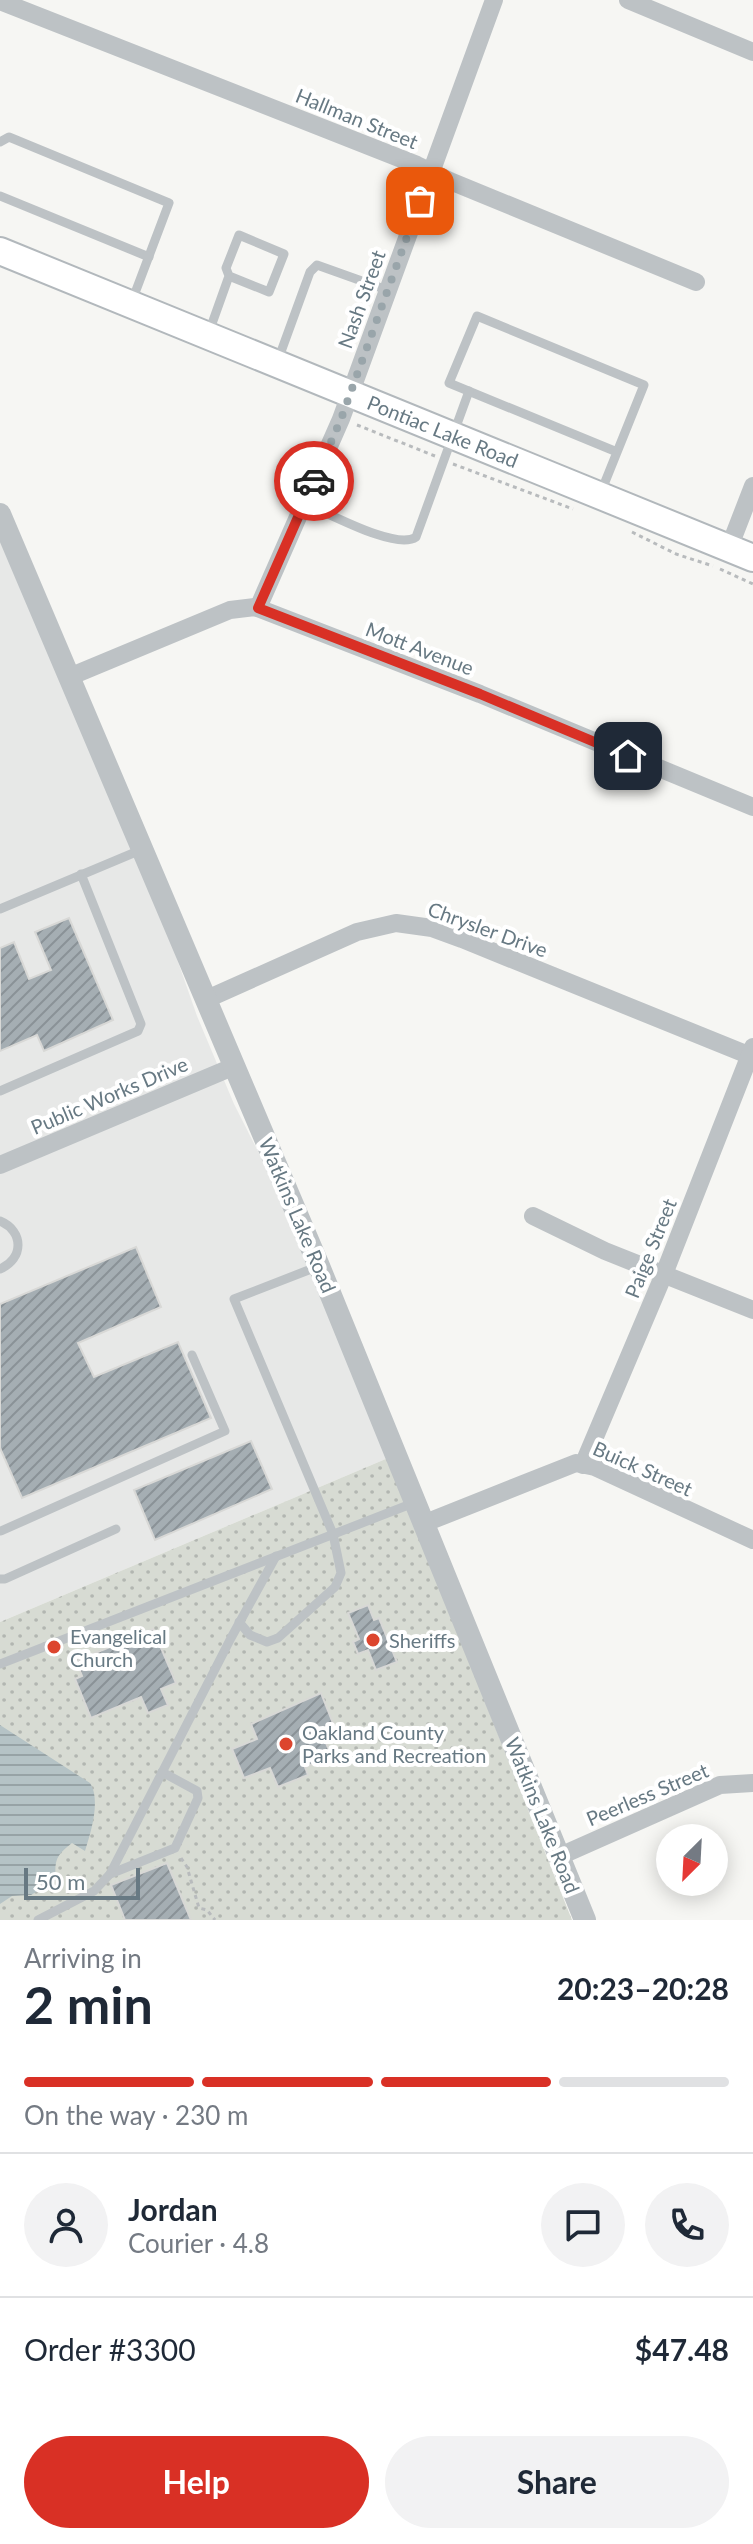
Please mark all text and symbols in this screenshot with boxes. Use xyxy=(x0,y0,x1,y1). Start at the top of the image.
street label: Hallman Street xyxy=(292,83,422,153)
pin xyxy=(386,167,454,235)
icon: bag xyxy=(398,179,442,223)
street label: Nash Street xyxy=(332,247,390,351)
street label: Pontiac Lake Road xyxy=(364,390,522,472)
courier xyxy=(274,441,354,521)
icon: car xyxy=(292,459,336,503)
street label: Mott Avenue xyxy=(363,616,477,680)
pin xyxy=(594,722,662,790)
icon: home xyxy=(606,734,650,778)
street label: Chrysler Drive xyxy=(425,896,551,962)
street label: Public Works Drive xyxy=(27,1051,191,1139)
street label: Watkins Lake Road xyxy=(254,1134,342,1296)
street label: Paige Street xyxy=(619,1195,681,1301)
street label: Buick Street xyxy=(590,1435,696,1501)
place label: Evangelical Church xyxy=(70,1624,167,1671)
place label: Sheriffs xyxy=(389,1628,455,1652)
marker: Sheriffs xyxy=(364,1631,382,1649)
marker: Evangelical Church xyxy=(45,1638,63,1656)
place label: Oakland County Parks and Recreation xyxy=(302,1720,486,1767)
street label: Watkins Lake Road xyxy=(501,1733,585,1897)
marker: Oakland County Parks and Recreation xyxy=(277,1735,295,1753)
street label: Peerless Street xyxy=(582,1758,712,1830)
north arrow xyxy=(656,1824,728,1896)
map controls xyxy=(656,1824,728,1896)
scale bar xyxy=(24,1864,140,1900)
text: 50 m xyxy=(36,1868,85,1895)
text: Arriving in xyxy=(24,1942,142,1974)
text: 20:23–20:28 xyxy=(557,1970,729,2006)
text: 2 min xyxy=(24,1973,153,2035)
text: On the way · 230 m xyxy=(24,2099,248,2131)
button: person xyxy=(24,2183,108,2267)
button: chat xyxy=(541,2183,625,2267)
button: phone xyxy=(645,2183,729,2267)
text: Jordan xyxy=(128,2191,218,2227)
text: Courier · 4.8 xyxy=(128,2227,269,2259)
text: Order #3300 xyxy=(24,2331,196,2367)
text: $47.48 xyxy=(635,2331,729,2367)
button: Help xyxy=(24,2436,369,2528)
button: Share xyxy=(385,2436,729,2528)

